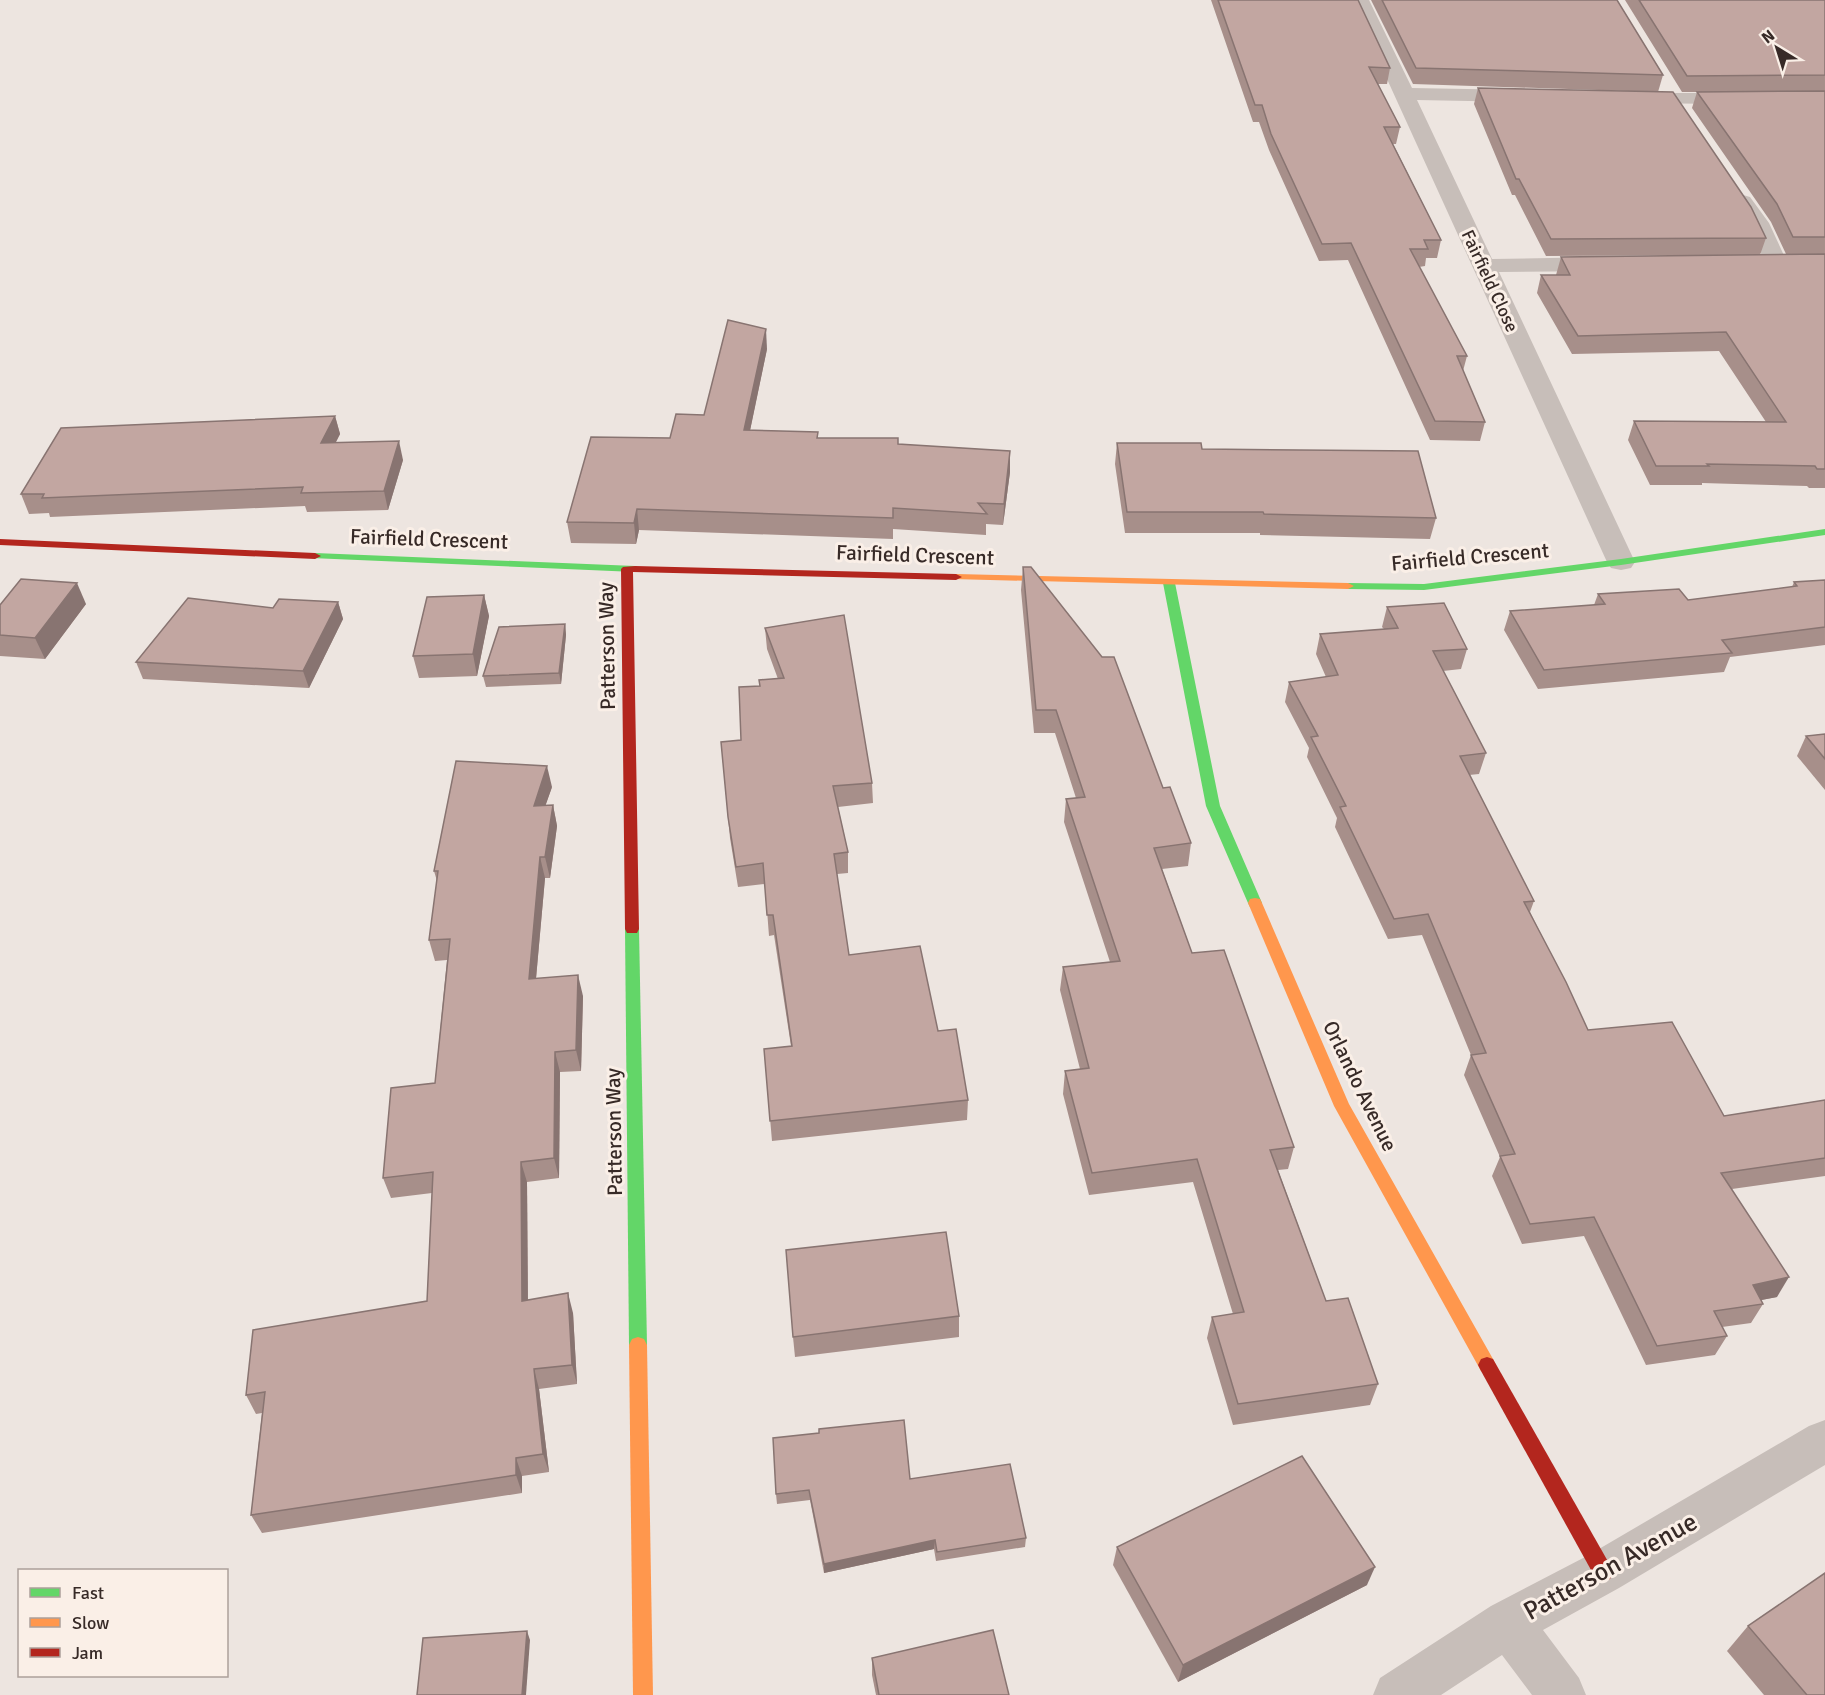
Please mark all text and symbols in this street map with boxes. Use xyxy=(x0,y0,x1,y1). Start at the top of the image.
north arrow xyxy=(1747,18,1807,78)
text: N xyxy=(1758,26,1779,48)
street label: Fairfield Close xyxy=(1457,226,1523,336)
street label: Fairfield Crescent xyxy=(349,523,509,555)
street label: Fairfield Crescent xyxy=(1390,537,1550,577)
street label: Fairfield Crescent xyxy=(835,539,995,571)
street label: Patterson Way xyxy=(593,582,621,710)
street label: Orlando Avenue xyxy=(1317,1016,1403,1156)
street label: Patterson Way xyxy=(600,1068,628,1196)
street label: Patterson Avenue xyxy=(1518,1506,1703,1628)
legend xyxy=(18,1569,228,1677)
text: Fast xyxy=(72,1582,104,1604)
text: Slow xyxy=(72,1612,109,1634)
text: Jam xyxy=(72,1642,103,1664)

